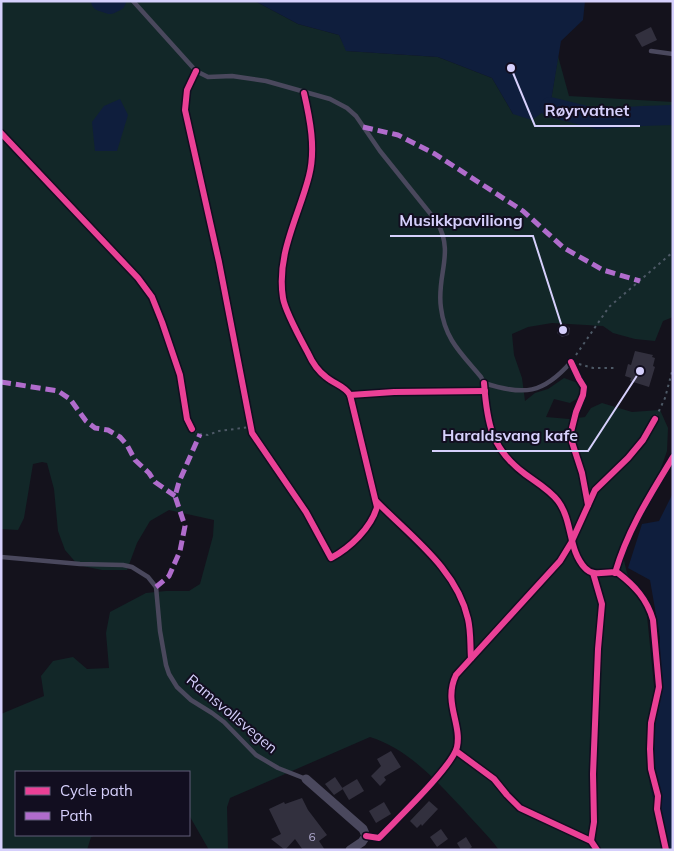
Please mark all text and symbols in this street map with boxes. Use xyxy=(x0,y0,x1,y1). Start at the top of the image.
callout: Røyrvatnet xyxy=(535,95,640,126)
text: Røyrvatnet xyxy=(545,100,629,120)
callout: Musikkpaviliong xyxy=(390,205,533,236)
text: Musikkpaviliong xyxy=(399,210,523,230)
callout: Haraldsvang kafe xyxy=(432,420,588,451)
text: Haraldsvang kafe xyxy=(442,425,578,445)
street label: Ramsvollsvegen xyxy=(183,670,282,757)
legend xyxy=(15,771,190,836)
text: Cycle path xyxy=(60,781,133,800)
text: Path xyxy=(60,806,92,825)
house number: 6 xyxy=(308,829,316,844)

